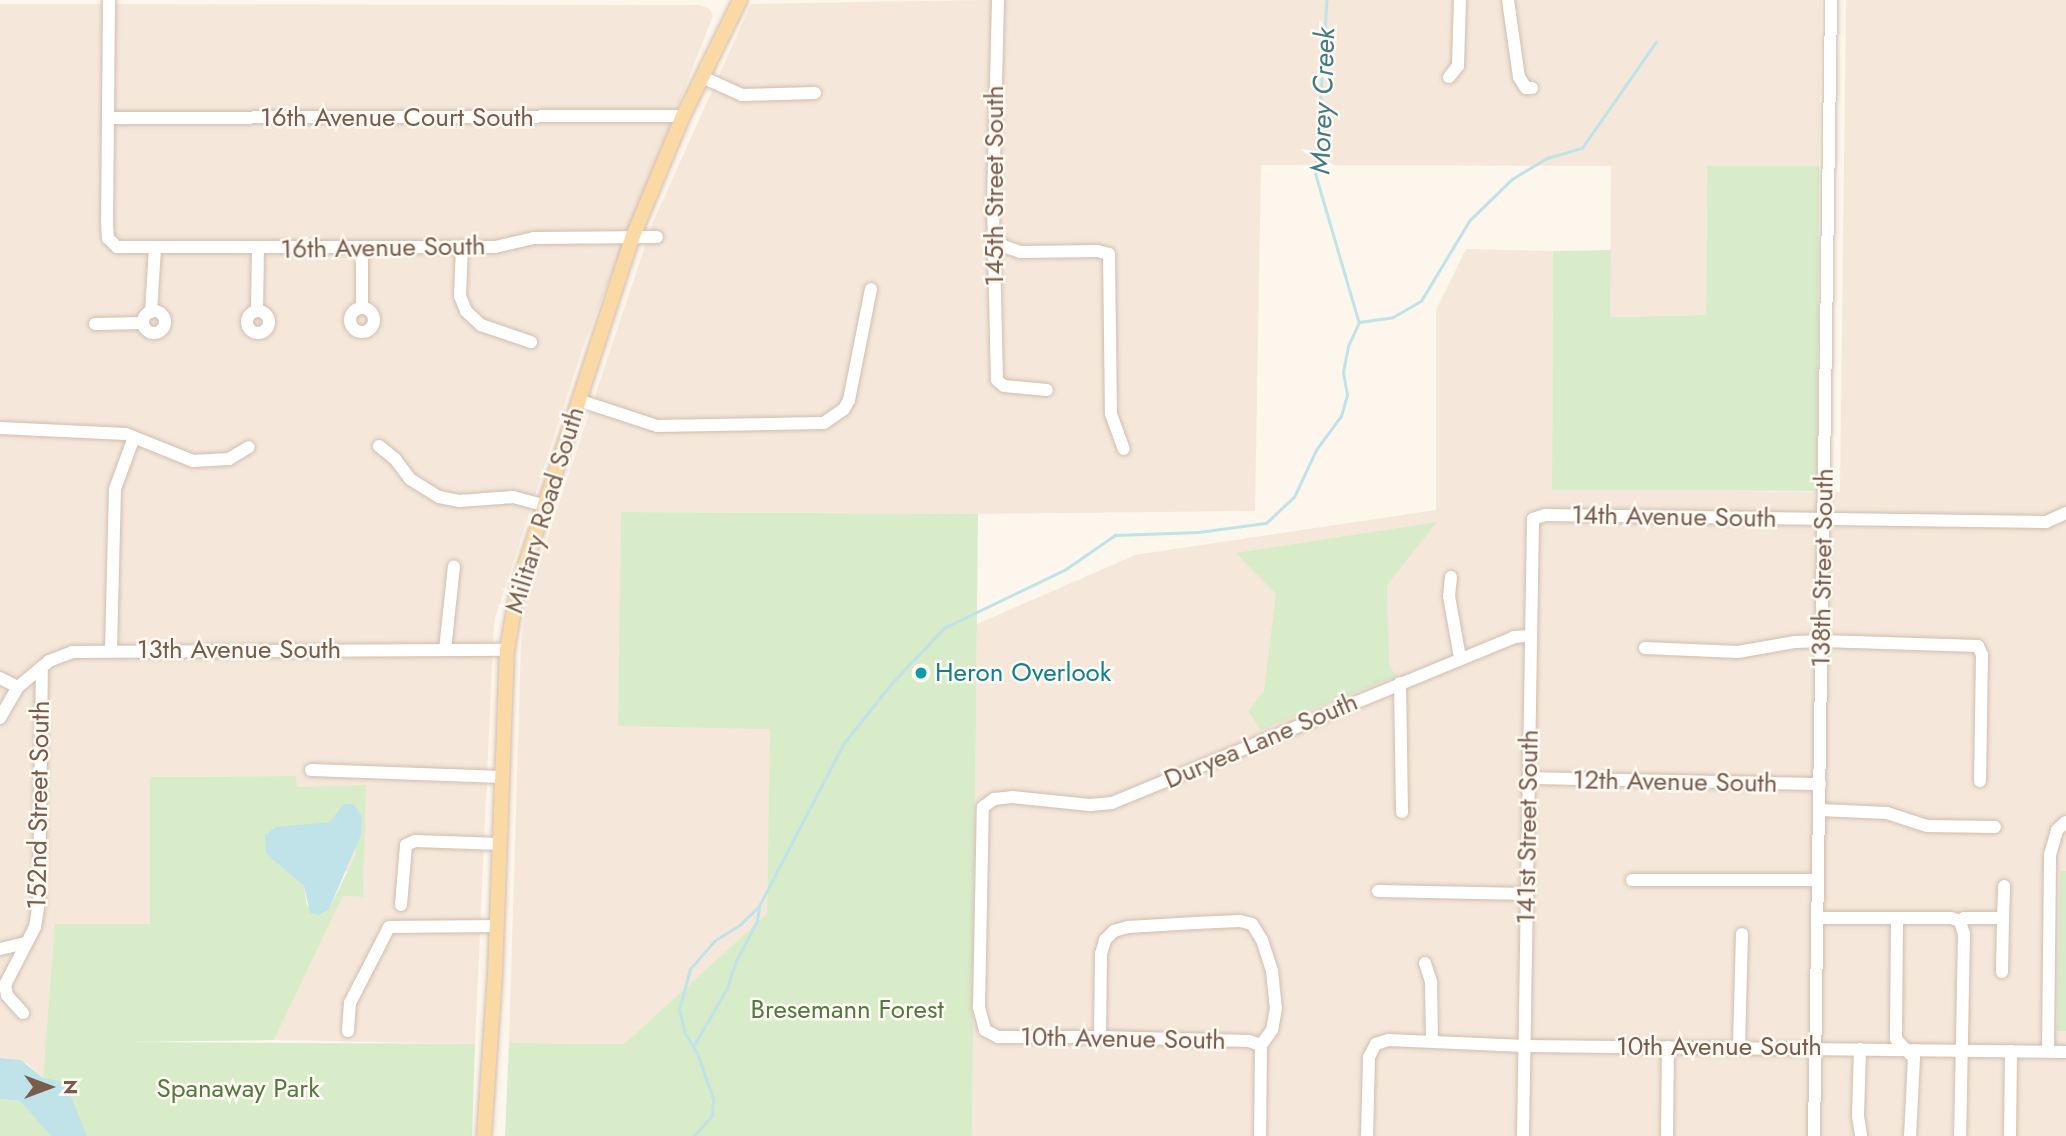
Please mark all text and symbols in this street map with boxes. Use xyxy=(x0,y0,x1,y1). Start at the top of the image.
water label: Morey Creek xyxy=(1304,27,1342,175)
street label: 145th Street South xyxy=(979,85,1011,287)
street label: 16th Avenue Court South xyxy=(260,102,534,134)
street label: 16th Avenue South xyxy=(280,231,486,265)
street label: Military Road South xyxy=(499,403,591,617)
street label: 138th Street South xyxy=(1806,468,1840,668)
street label: 14th Avenue South xyxy=(1571,500,1777,534)
street label: 13th Avenue South xyxy=(137,634,341,666)
place label: Heron Overlook xyxy=(935,657,1111,689)
marker: Heron Overlook xyxy=(913,665,929,681)
street label: Duryea Lane South xyxy=(1160,686,1362,796)
street label: 152nd Street South xyxy=(22,700,56,910)
street label: 141st Street South xyxy=(1511,729,1545,925)
street label: 12th Avenue South xyxy=(1572,765,1778,799)
park label: Bresemann Forest xyxy=(750,994,944,1026)
street label: 10th Avenue South xyxy=(1020,1022,1226,1056)
street label: 10th Avenue South xyxy=(1616,1031,1822,1063)
north arrow xyxy=(14,1052,84,1122)
park label: Spanaway Park xyxy=(156,1073,320,1105)
text: N xyxy=(57,1079,84,1095)

